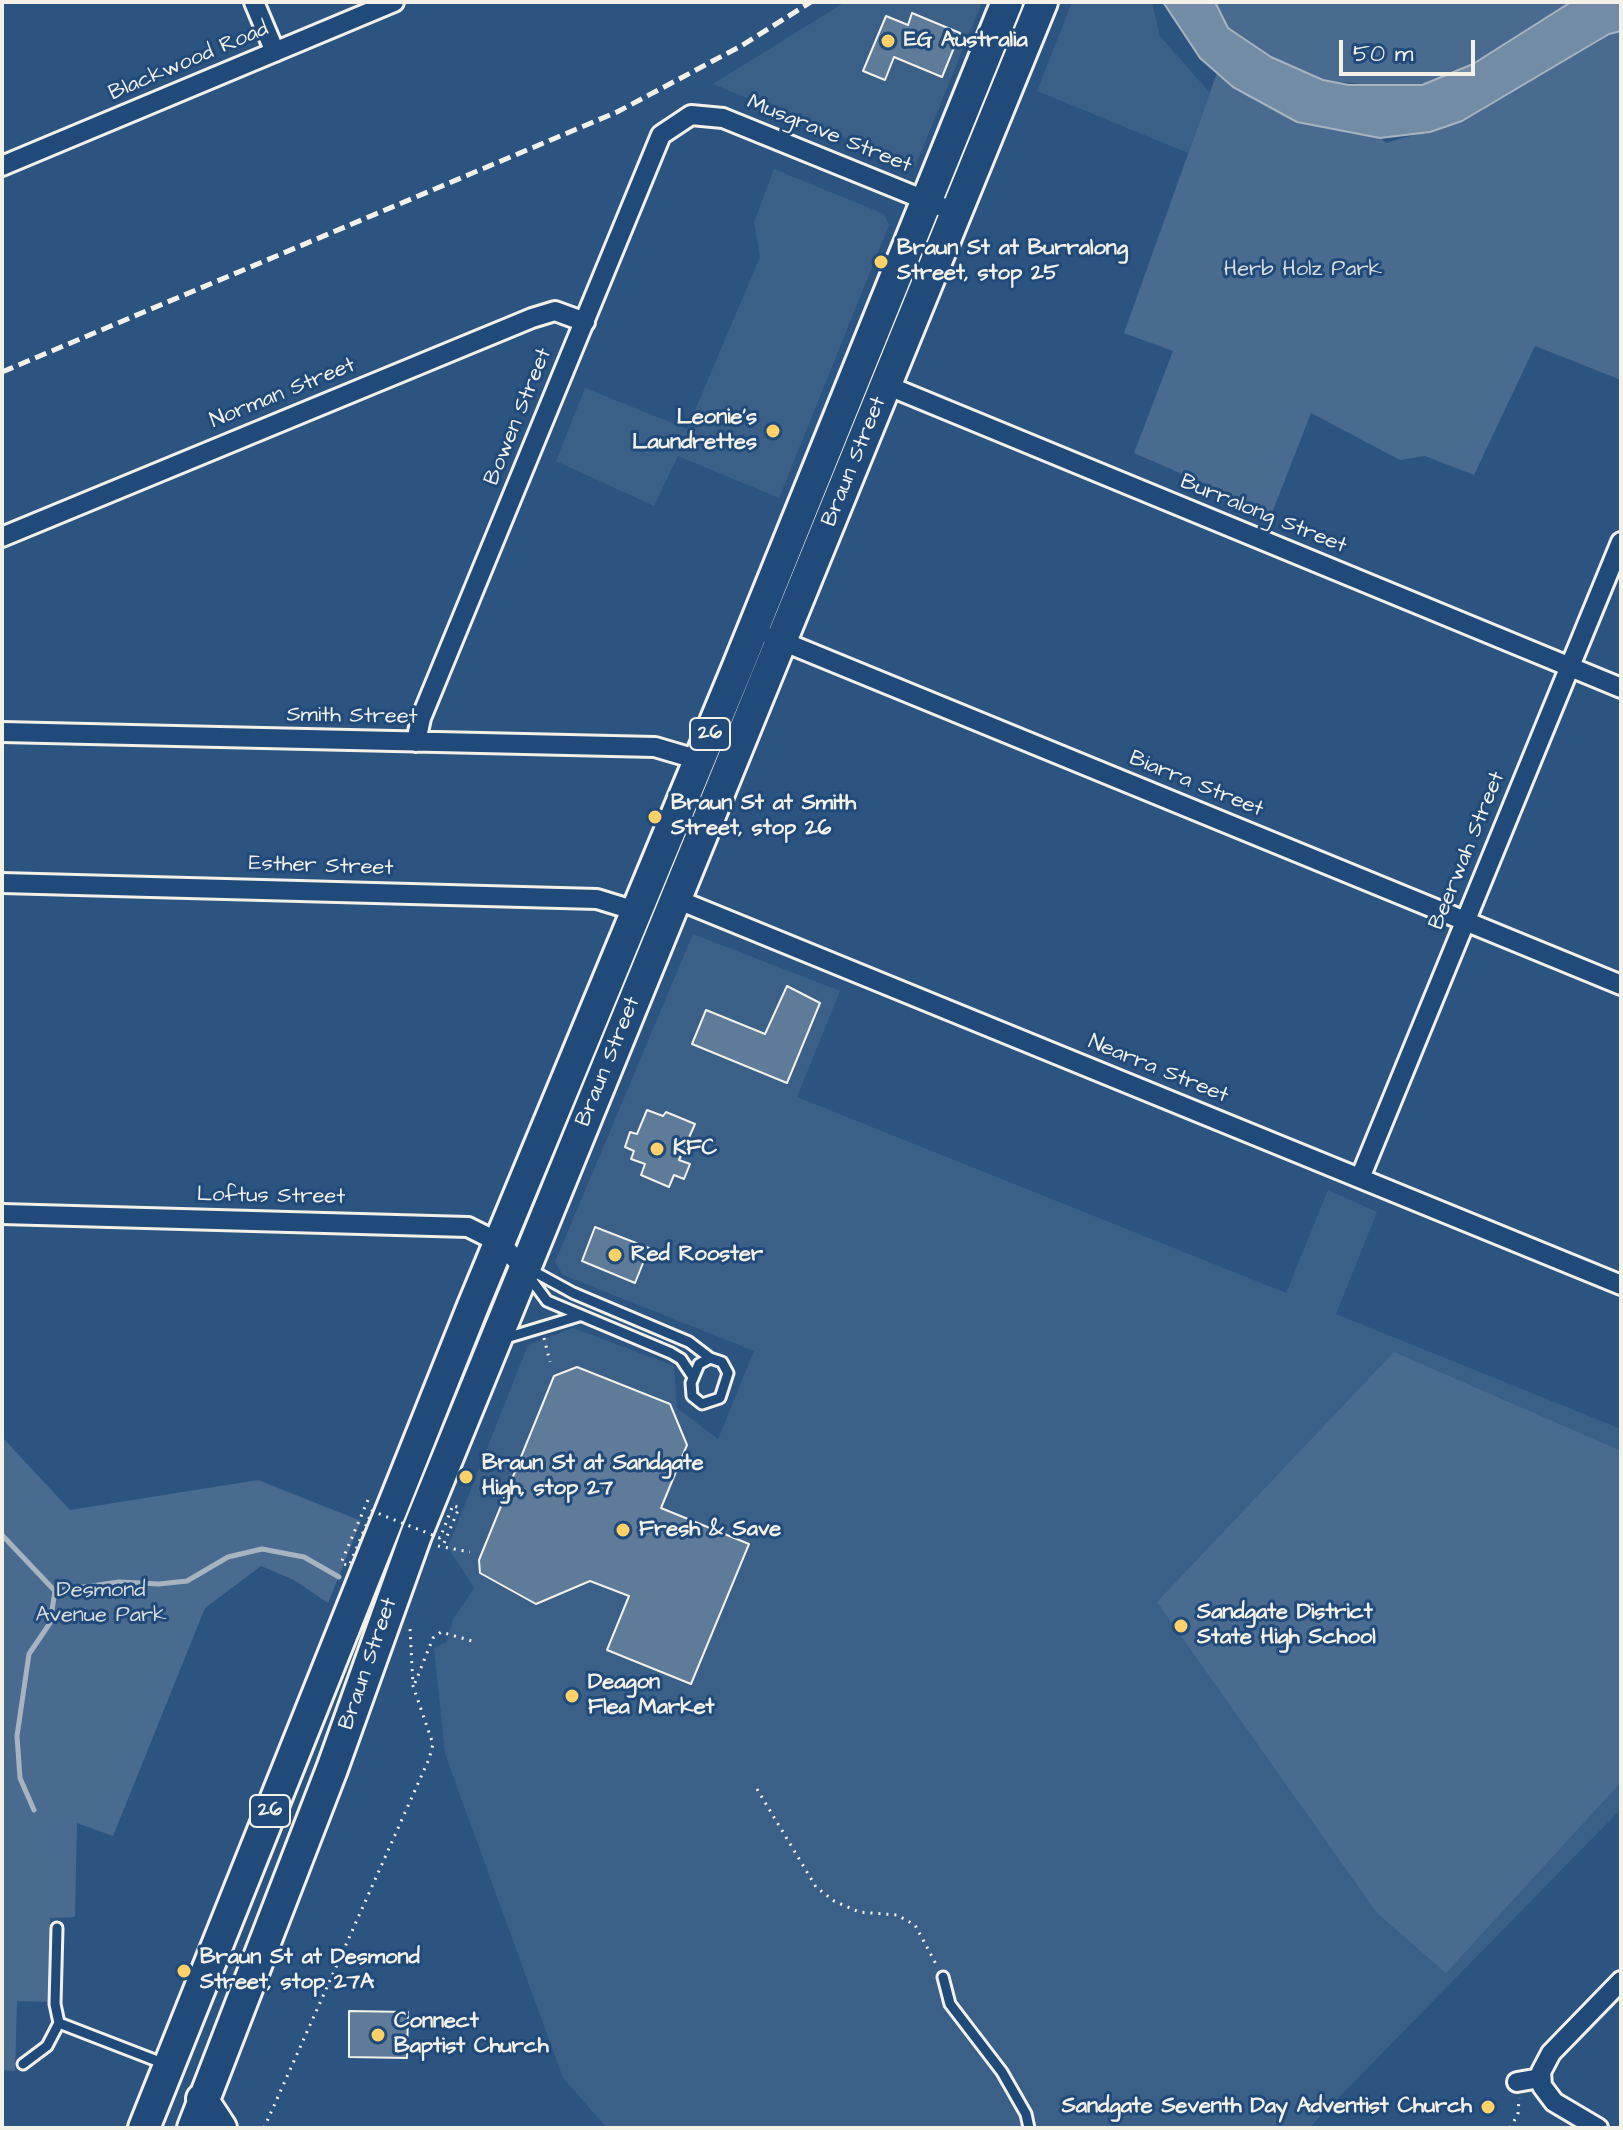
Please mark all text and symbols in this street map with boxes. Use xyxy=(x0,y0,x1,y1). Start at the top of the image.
street label: Blackwood Road xyxy=(105,16,273,108)
scale bar xyxy=(1343,24,1479,74)
place label: EG Australia xyxy=(904,28,1028,54)
marker: EG Australia xyxy=(879,32,897,50)
text: 50 m xyxy=(1353,37,1413,71)
street label: Musgrave Street xyxy=(743,90,915,180)
place label: Braun St at Burralong Street, stop 25 xyxy=(897,236,1128,288)
marker: Braun St at Burralong Street, stop 25 xyxy=(872,253,890,271)
park label: Herb Holz Park xyxy=(1224,257,1382,283)
street label: Bowen Street xyxy=(480,345,558,489)
street label: Norman Street xyxy=(207,353,359,435)
street label: Braun Street xyxy=(817,393,893,531)
place label: Leonie's Laundrettes xyxy=(632,405,757,456)
marker: Leonie's Laundrettes xyxy=(764,422,782,440)
street label: Burralong Street xyxy=(1176,470,1350,560)
street label: Smith Street xyxy=(286,703,418,731)
road number: 26 xyxy=(690,718,730,750)
street label: Biarra Street xyxy=(1125,746,1267,824)
street label: Beerwah Street xyxy=(1424,768,1512,934)
place label: Braun St at Smith Street, stop 26 xyxy=(671,791,856,842)
marker: Braun St at Smith Street, stop 26 xyxy=(646,808,664,826)
street label: Esther Street xyxy=(248,851,394,883)
street label: Braun Street xyxy=(571,993,647,1131)
street label: Nearra Street xyxy=(1084,1030,1232,1110)
place label: KFC xyxy=(673,1136,717,1162)
marker: KFC xyxy=(648,1140,666,1158)
street label: Loftus Street xyxy=(197,1183,345,1211)
place label: Red Rooster xyxy=(631,1242,763,1268)
marker: Red Rooster xyxy=(606,1246,624,1264)
place label: Braun St at Sandgate High, stop 27 xyxy=(482,1451,704,1502)
marker: Braun St at Sandgate High, stop 27 xyxy=(457,1468,475,1486)
place label: Fresh & Save xyxy=(639,1517,781,1543)
marker: Fresh & Save xyxy=(614,1521,632,1539)
park label: Desmond Avenue Park xyxy=(35,1578,167,1630)
street label: Braun Street xyxy=(334,1595,404,1733)
place label: Sandgate District State High School xyxy=(1197,1600,1376,1652)
marker: Sandgate District State High School xyxy=(1172,1617,1190,1635)
place label: Deagon Flea Market xyxy=(588,1670,714,1722)
marker: Deagon Flea Market xyxy=(563,1687,581,1705)
road number: 26 xyxy=(250,1795,290,1827)
place label: Braun St at Desmond Street, stop 27A xyxy=(200,1945,420,1996)
marker: Braun St at Desmond Street, stop 27A xyxy=(175,1962,193,1980)
place label: Connect Baptist Church xyxy=(394,2009,549,2060)
marker: Connect Baptist Church xyxy=(369,2026,387,2044)
place label: Sandgate Seventh Day Adventist Church xyxy=(1062,2094,1472,2120)
marker: Sandgate Seventh Day Adventist Church xyxy=(1479,2098,1497,2116)

